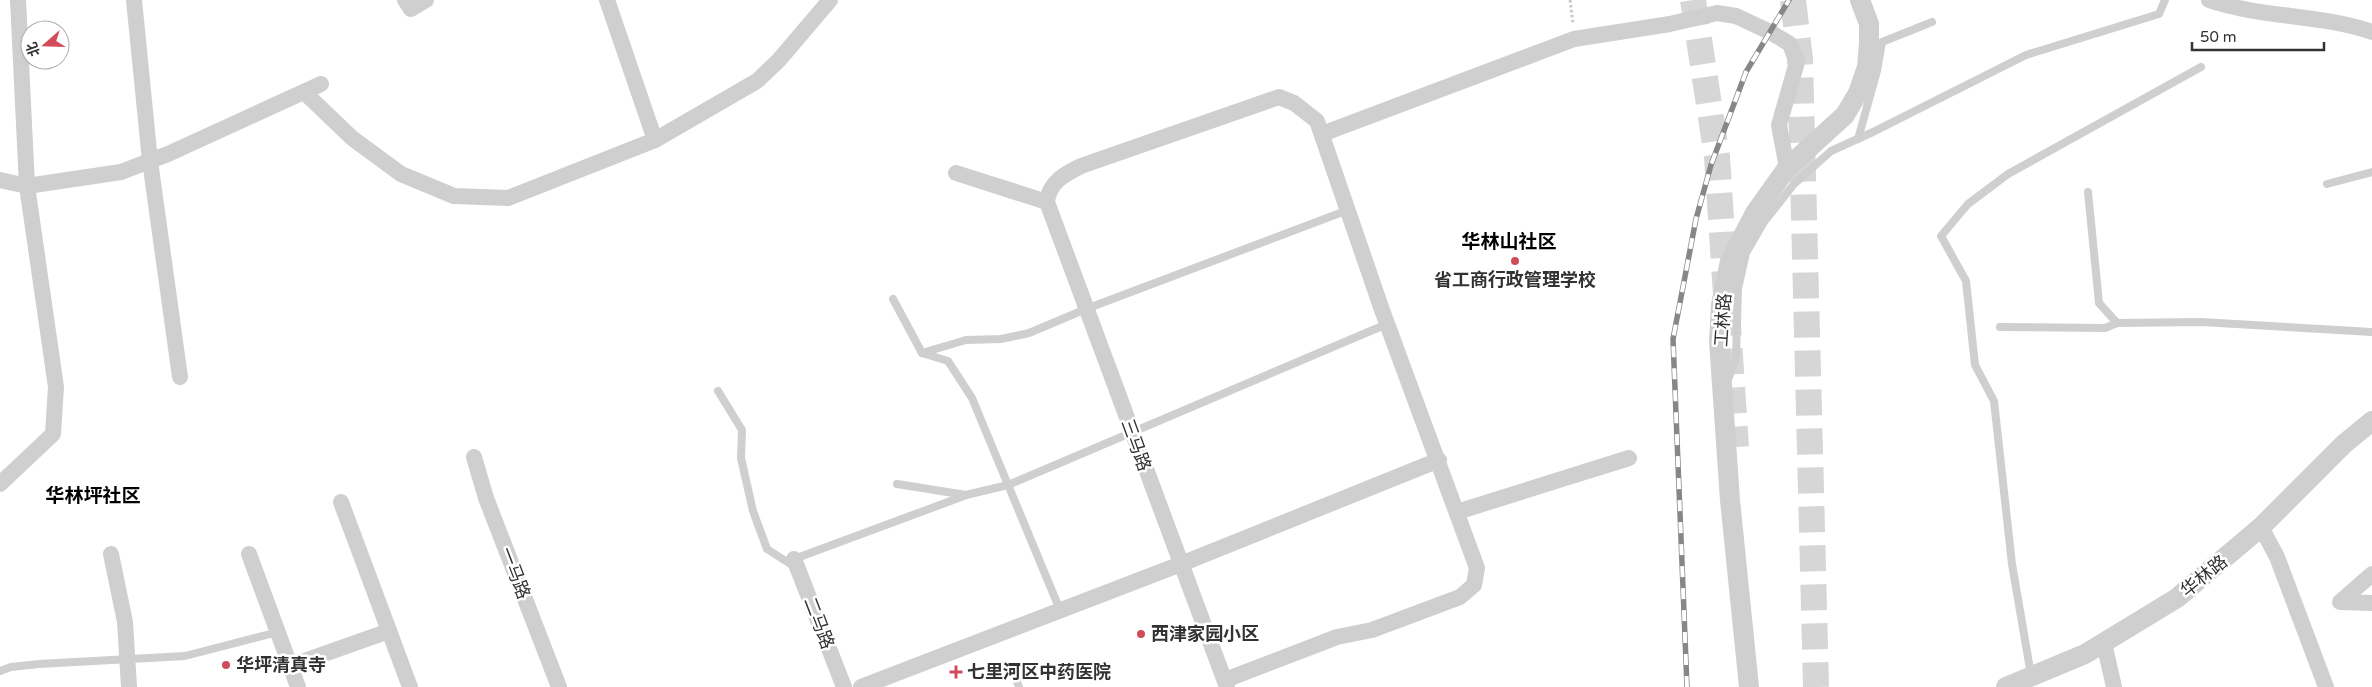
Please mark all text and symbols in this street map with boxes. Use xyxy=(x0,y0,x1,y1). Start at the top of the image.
north arrow xyxy=(20,20,70,70)
scale bar xyxy=(2192,20,2324,52)
text: 50 m xyxy=(2200,28,2237,46)
text: 北 xyxy=(23,40,44,59)
district label: 华林山社区 xyxy=(1461,231,1557,253)
marker: 省工商行政管理学校 xyxy=(1509,255,1521,267)
place label: 省工商行政管理学校 xyxy=(1434,269,1596,291)
street label: 工林路 xyxy=(1710,292,1736,348)
street label: 三马路 xyxy=(1116,416,1156,474)
district label: 华林坪社区 xyxy=(45,485,141,507)
street label: 一马路 xyxy=(495,544,535,602)
street label: 华林路 xyxy=(2176,550,2232,602)
street label: 二马路 xyxy=(799,594,839,652)
place label: 西津家园小区 xyxy=(1151,623,1259,645)
marker: 西津家园小区 xyxy=(1135,628,1147,640)
place label: 华坪清真寺 xyxy=(236,654,326,676)
marker: 华坪清真寺 xyxy=(220,659,232,671)
place label: 七里河区中药医院 xyxy=(967,661,1111,683)
marker: 七里河区中药医院 xyxy=(949,665,963,679)

